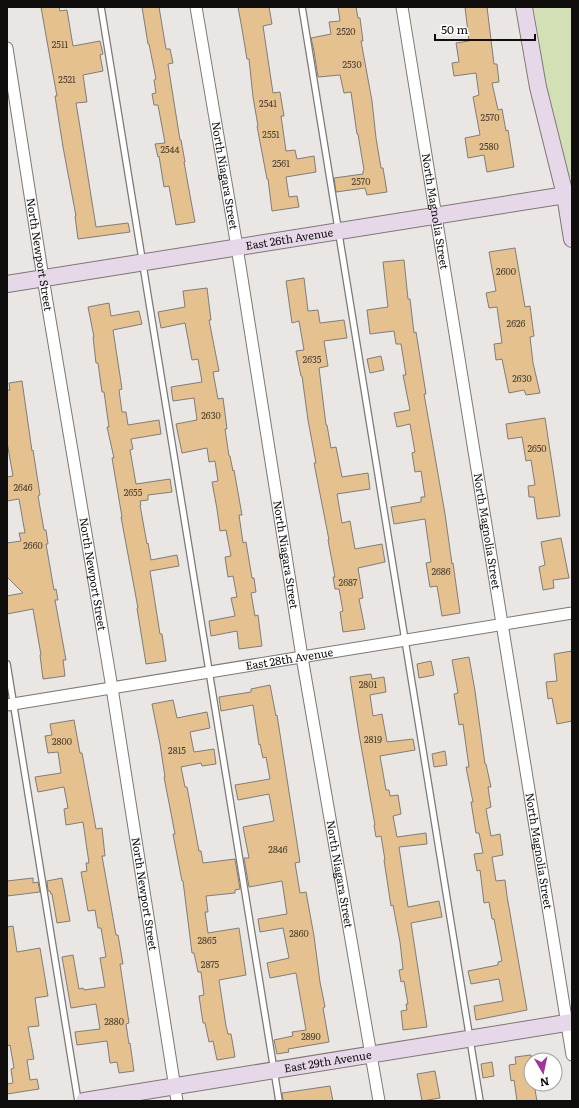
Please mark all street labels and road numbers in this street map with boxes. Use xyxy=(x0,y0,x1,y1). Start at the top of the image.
street label: North Niagara Street xyxy=(209,120,243,231)
street label: North Magnolia Street xyxy=(419,152,454,271)
street label: North Newport Street xyxy=(24,197,58,313)
street label: East 26th Avenue xyxy=(244,223,335,253)
street label: North Magnolia Street xyxy=(471,472,505,591)
street label: North Niagara Street xyxy=(270,499,303,610)
street label: North Newport Street xyxy=(76,516,111,632)
street label: East 28th Avenue xyxy=(244,643,334,673)
street label: North Magnolia Street xyxy=(523,792,557,911)
street label: North Niagara Street xyxy=(323,819,358,930)
street label: North Newport Street xyxy=(129,836,162,952)
street label: East 29th Avenue xyxy=(283,1046,373,1075)

